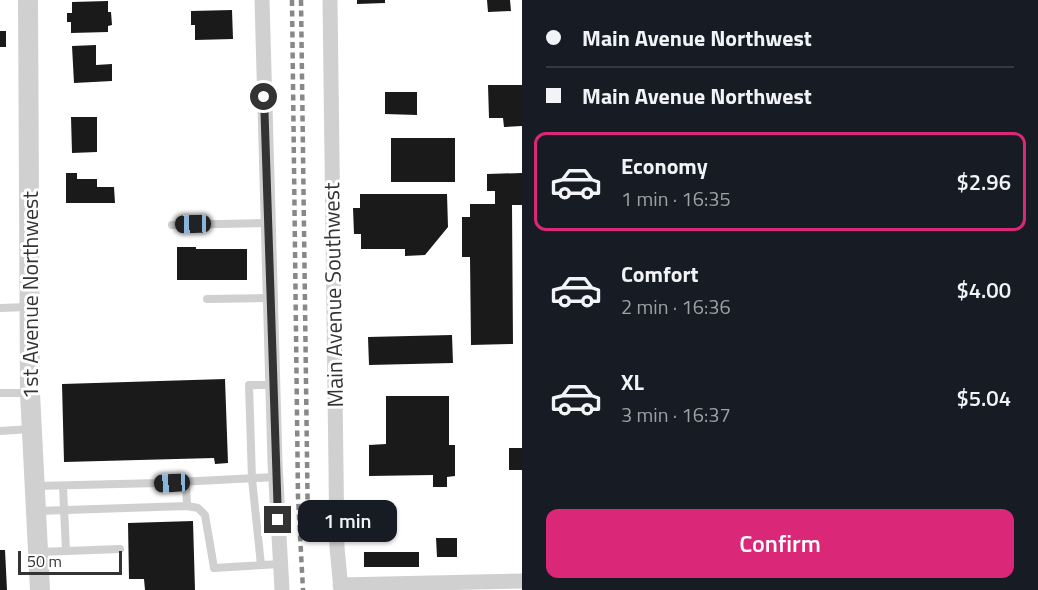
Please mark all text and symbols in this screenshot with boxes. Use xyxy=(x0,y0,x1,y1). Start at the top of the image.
text: Main Avenue Northwest xyxy=(582,21,812,55)
text: Main Avenue Northwest xyxy=(582,79,812,113)
route start xyxy=(250,83,277,110)
text: Economy xyxy=(621,149,708,183)
icon: car xyxy=(549,155,603,209)
text: $2.96 xyxy=(956,165,1011,199)
street label: Main Avenue Southwest xyxy=(314,182,352,408)
text: 1 min · 16:35 xyxy=(621,183,731,214)
street label: 1st Avenue Northwest xyxy=(13,191,47,399)
car xyxy=(175,215,211,233)
text: Comfort xyxy=(621,257,699,291)
icon: car xyxy=(549,263,603,317)
text: $4.00 xyxy=(956,273,1011,307)
text: 2 min · 16:36 xyxy=(621,291,731,322)
text: XL xyxy=(621,365,644,399)
icon: car xyxy=(549,371,603,425)
text: $5.04 xyxy=(956,381,1011,415)
text: 3 min · 16:37 xyxy=(621,399,731,430)
car xyxy=(154,473,190,493)
callout: 1 min xyxy=(299,499,398,541)
text: 1 min xyxy=(323,505,372,536)
route end xyxy=(264,506,291,533)
button: Confirm xyxy=(546,509,1014,578)
scale bar xyxy=(18,548,122,576)
text: 50 m xyxy=(27,549,62,573)

